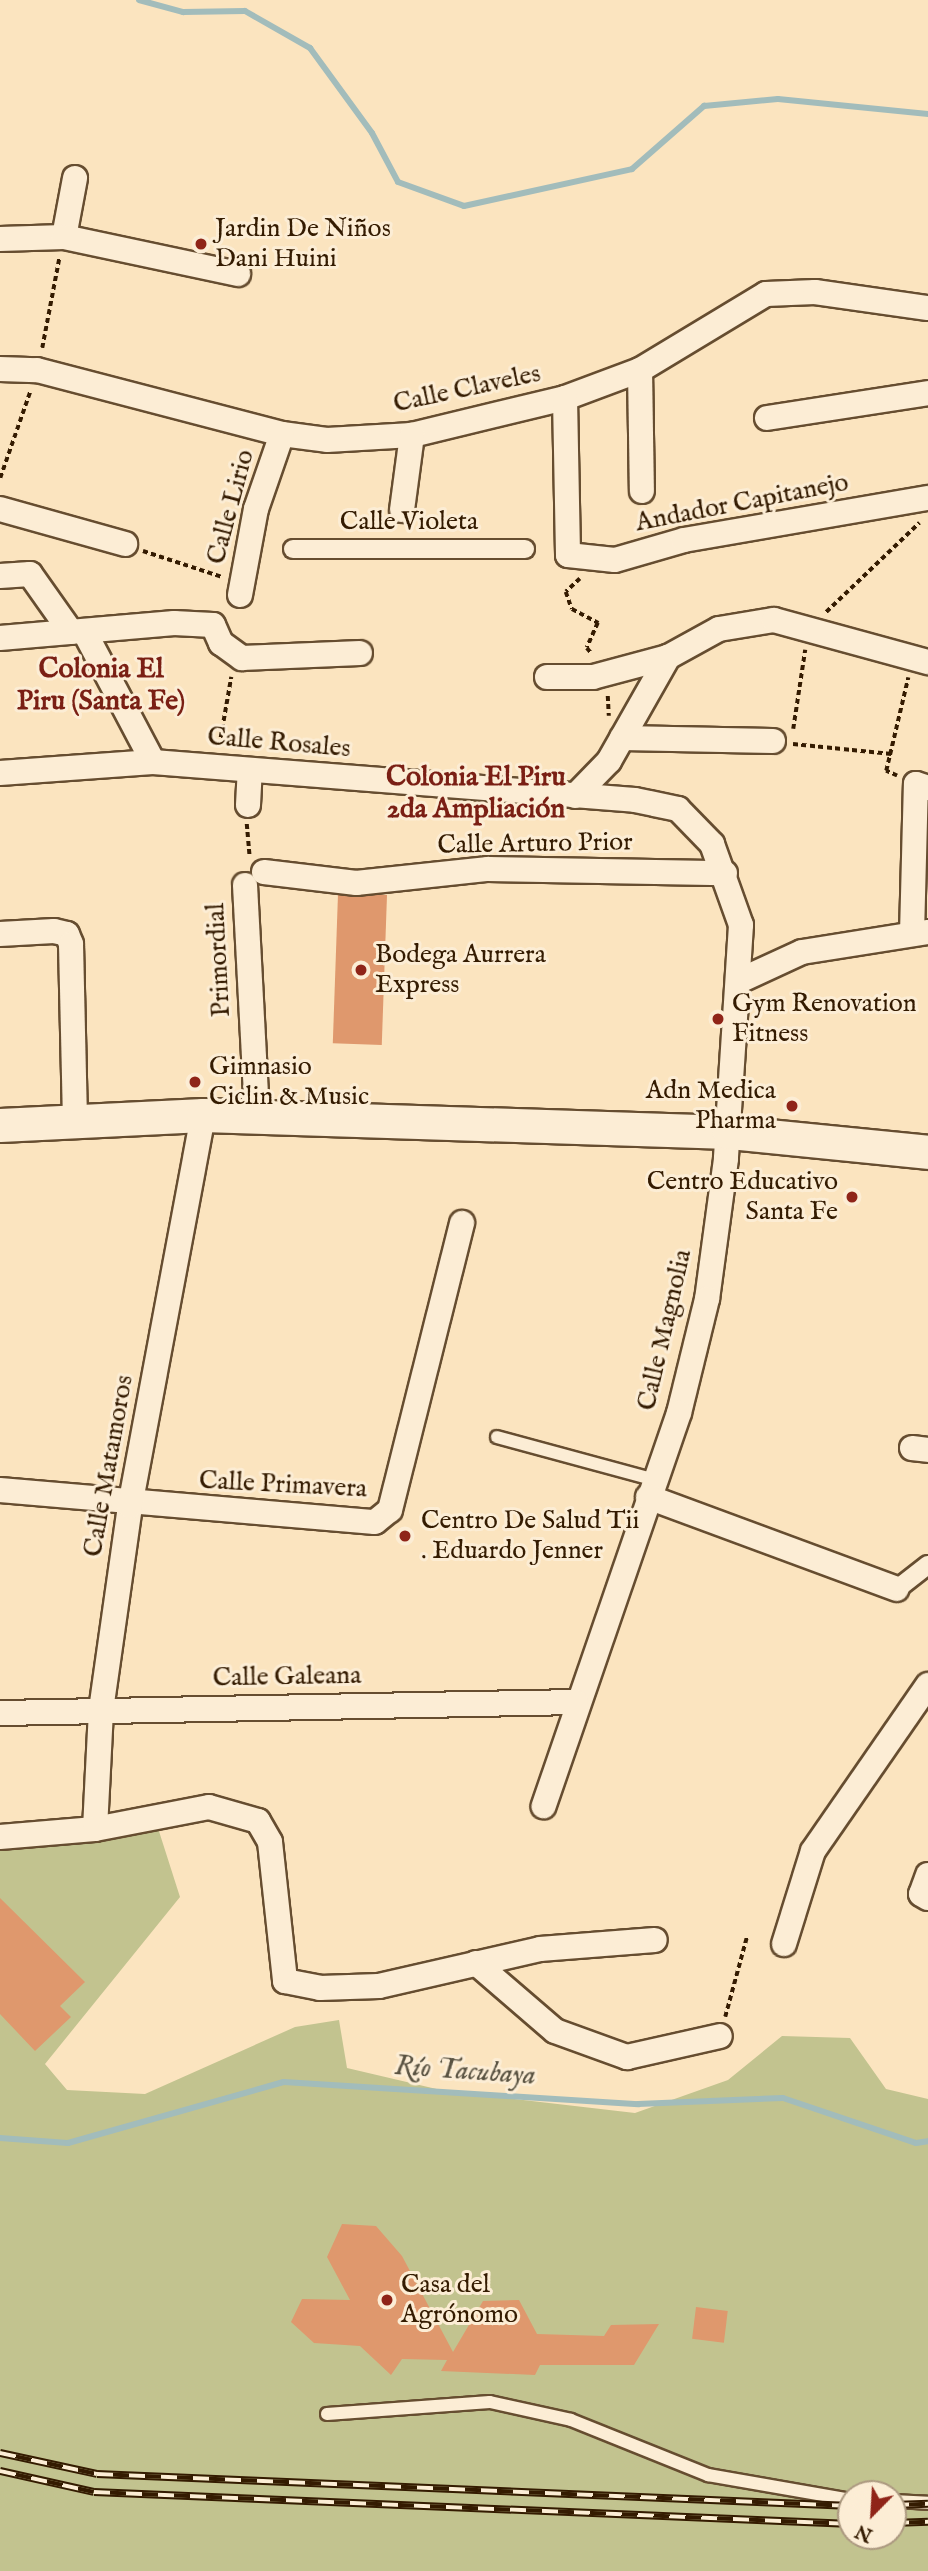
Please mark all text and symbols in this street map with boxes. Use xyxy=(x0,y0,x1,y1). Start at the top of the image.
place label: Jardin De Niños Dani Huini xyxy=(215,213,391,274)
marker: Jardin De Niños Dani Huini xyxy=(193,236,209,252)
street label: Calle Claveles xyxy=(391,358,543,420)
street label: Calle Lirio xyxy=(201,446,261,568)
street label: Andador Capitanejo xyxy=(633,467,851,539)
street label: Calle Violeta xyxy=(340,506,478,538)
district label: Colonia El Piru (Santa Fe) xyxy=(17,653,185,719)
street label: Calle Rosales xyxy=(206,721,352,765)
district label: Colonia El Piru 2da Ampliación xyxy=(386,761,566,827)
street label: Calle Arturo Prior xyxy=(437,827,633,861)
street label: Primordial xyxy=(200,902,238,1018)
place label: Bodega Aurrera Express xyxy=(375,939,546,1000)
marker: Bodega Aurrera Express xyxy=(353,962,369,978)
place label: Gym Renovation Fitness xyxy=(732,988,917,1050)
marker: Gym Renovation Fitness xyxy=(710,1011,726,1027)
place label: Gimnasio Ciclin & Music xyxy=(209,1051,369,1112)
marker: Gimnasio Ciclin & Music xyxy=(187,1074,203,1090)
place label: Adn Medica Pharma xyxy=(646,1075,776,1136)
marker: Adn Medica Pharma xyxy=(782,1096,802,1116)
place label: Centro Educativo Santa Fe xyxy=(647,1166,838,1228)
marker: Centro Educativo Santa Fe xyxy=(844,1189,860,1205)
street label: Calle Magnolia xyxy=(631,1246,699,1414)
street label: Calle Matamoros xyxy=(78,1373,140,1559)
street label: Calle Primavera xyxy=(198,1465,368,1505)
place label: Centro De Salud Tii . Eduardo Jenner xyxy=(421,1505,639,1566)
marker: Centro De Salud Tii . Eduardo Jenner xyxy=(395,1526,415,1546)
street label: Calle Galeana xyxy=(212,1660,362,1694)
water label: Río Tacubaya xyxy=(393,2050,537,2094)
place label: Casa del Agrónomo xyxy=(401,2269,518,2330)
marker: Casa del Agrónomo xyxy=(379,2292,395,2308)
north arrow xyxy=(837,2480,907,2550)
text: N xyxy=(852,2518,877,2547)

